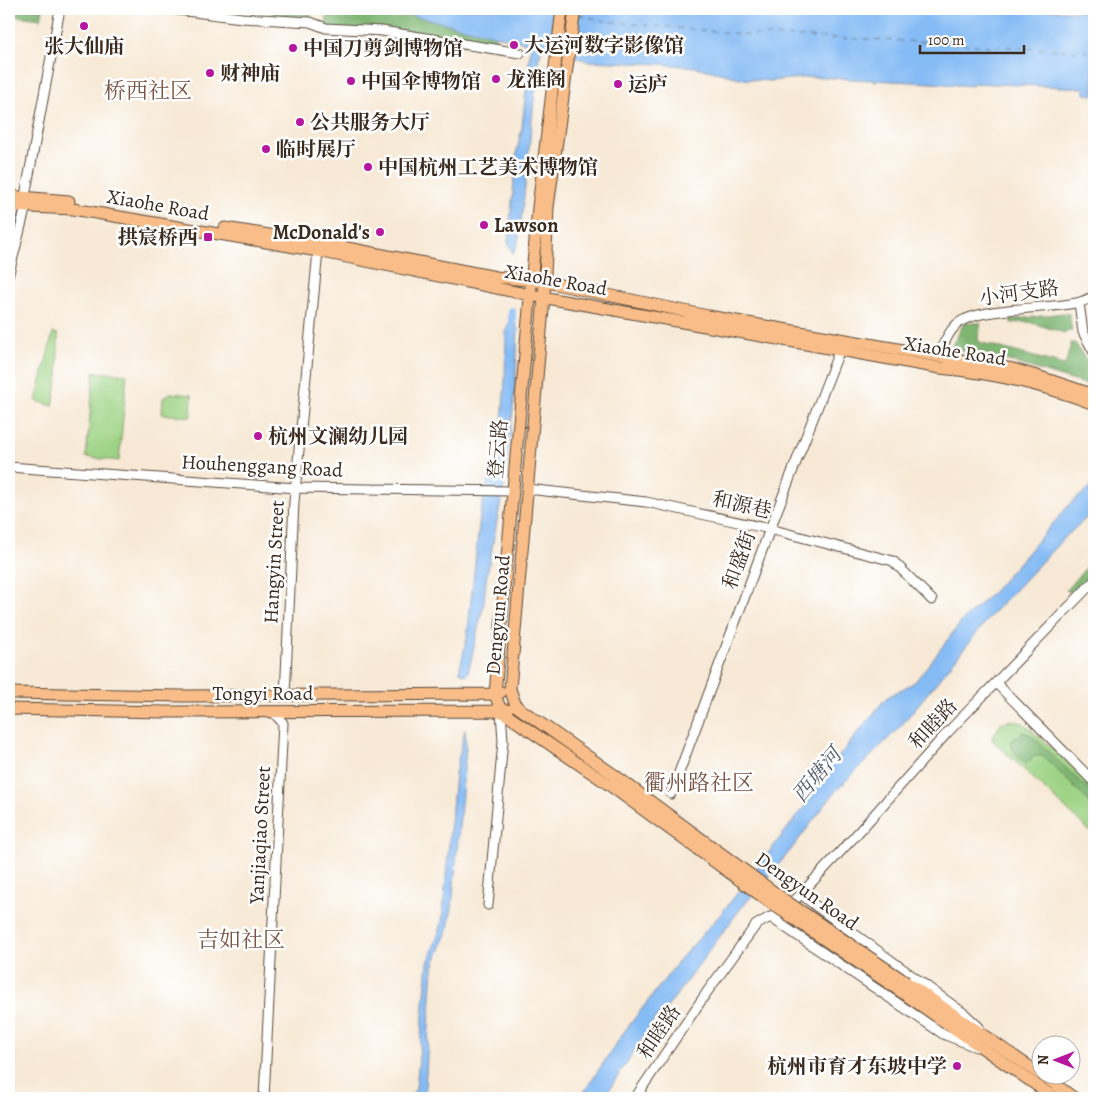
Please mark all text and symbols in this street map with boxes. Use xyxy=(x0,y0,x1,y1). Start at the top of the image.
marker: 张大仙庙 xyxy=(78,20,90,32)
scale bar xyxy=(920,22,1024,54)
text: 100 m xyxy=(928,30,965,50)
place label: 大运河数字影像馆 xyxy=(524,32,684,59)
place label: 张大仙庙 xyxy=(44,33,124,60)
place label: 中国刀剪剑博物馆 xyxy=(303,35,463,62)
marker: 大运河数字影像馆 xyxy=(508,39,520,51)
marker: 中国刀剪剑博物馆 xyxy=(287,42,299,54)
place label: 财神庙 xyxy=(220,60,280,87)
place label: 龙淮阁 xyxy=(506,66,566,93)
marker: 财神庙 xyxy=(204,67,216,79)
place label: 中国伞博物馆 xyxy=(361,68,481,95)
place label: 运庐 xyxy=(628,71,668,98)
marker: 龙淮阁 xyxy=(490,73,502,85)
marker: 中国伞博物馆 xyxy=(345,75,357,87)
district label: 桥西社区 xyxy=(104,76,192,106)
marker: 运庐 xyxy=(612,78,624,90)
place label: 公共服务大厅 xyxy=(310,109,430,136)
marker: 公共服务大厅 xyxy=(294,116,306,128)
place label: 临时展厅 xyxy=(276,136,356,163)
marker: 临时展厅 xyxy=(260,143,272,155)
place label: 中国杭州工艺美术博物馆 xyxy=(378,154,598,181)
marker: 中国杭州工艺美术博物馆 xyxy=(362,161,374,173)
street label: Xiaohe Road xyxy=(105,183,211,227)
place label: Lawson xyxy=(494,212,558,239)
place label: McDonald's xyxy=(273,219,370,246)
marker: Lawson xyxy=(478,219,490,231)
place label: 拱宸桥西 xyxy=(118,224,198,251)
marker: McDonald's xyxy=(374,226,386,238)
marker: 拱宸桥西 xyxy=(202,231,214,243)
street label: Xiaohe Road xyxy=(503,258,609,302)
street label: 小河支路 xyxy=(978,274,1060,312)
street label: Xiaohe Road xyxy=(902,330,1008,372)
street label: 登云路 xyxy=(482,418,514,480)
place label: 杭州文澜幼儿园 xyxy=(268,423,408,450)
marker: 杭州文澜幼儿园 xyxy=(252,430,264,442)
street label: Houhenggang Road xyxy=(181,448,344,484)
street label: 和源巷 xyxy=(710,485,774,525)
street label: Hangyin Street xyxy=(257,499,291,624)
street label: 和盛街 xyxy=(716,527,762,593)
street label: Dengyun Road xyxy=(479,554,517,676)
street label: Tongyi Road xyxy=(213,680,314,707)
street label: 和睦路 xyxy=(903,693,963,755)
water label: 西塘河 xyxy=(786,739,851,808)
street label: Yanjiaqiao Street xyxy=(243,765,277,906)
district label: 衢州路社区 xyxy=(644,768,754,798)
street label: Dengyun Road xyxy=(750,845,864,937)
district label: 吉如社区 xyxy=(197,925,285,955)
street label: 和睦路 xyxy=(631,1000,687,1064)
north arrow xyxy=(1030,1034,1080,1084)
place label: 杭州市育才东坡中学 xyxy=(767,1053,947,1080)
text: N xyxy=(1034,1055,1053,1065)
marker: 杭州市育才东坡中学 xyxy=(951,1060,963,1072)

